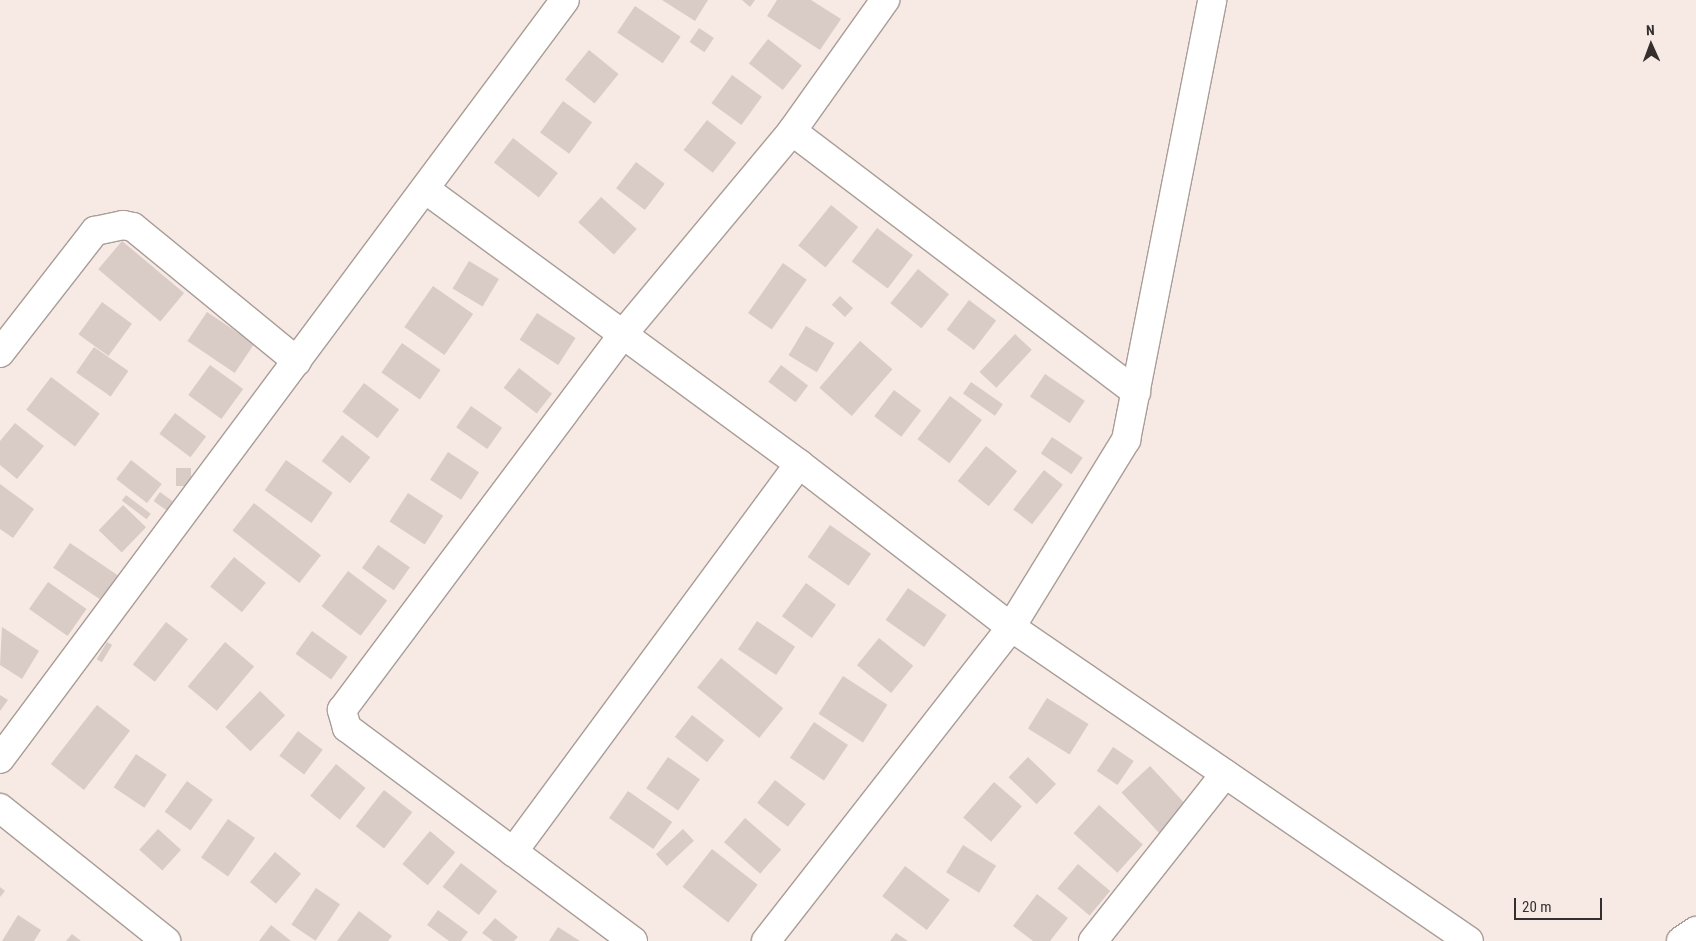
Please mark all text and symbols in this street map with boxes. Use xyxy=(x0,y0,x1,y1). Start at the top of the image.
north arrow xyxy=(1626,20,1676,70)
text: N xyxy=(1646,22,1655,38)
scale bar xyxy=(1516,888,1604,920)
text: 20 m xyxy=(1522,898,1552,916)

